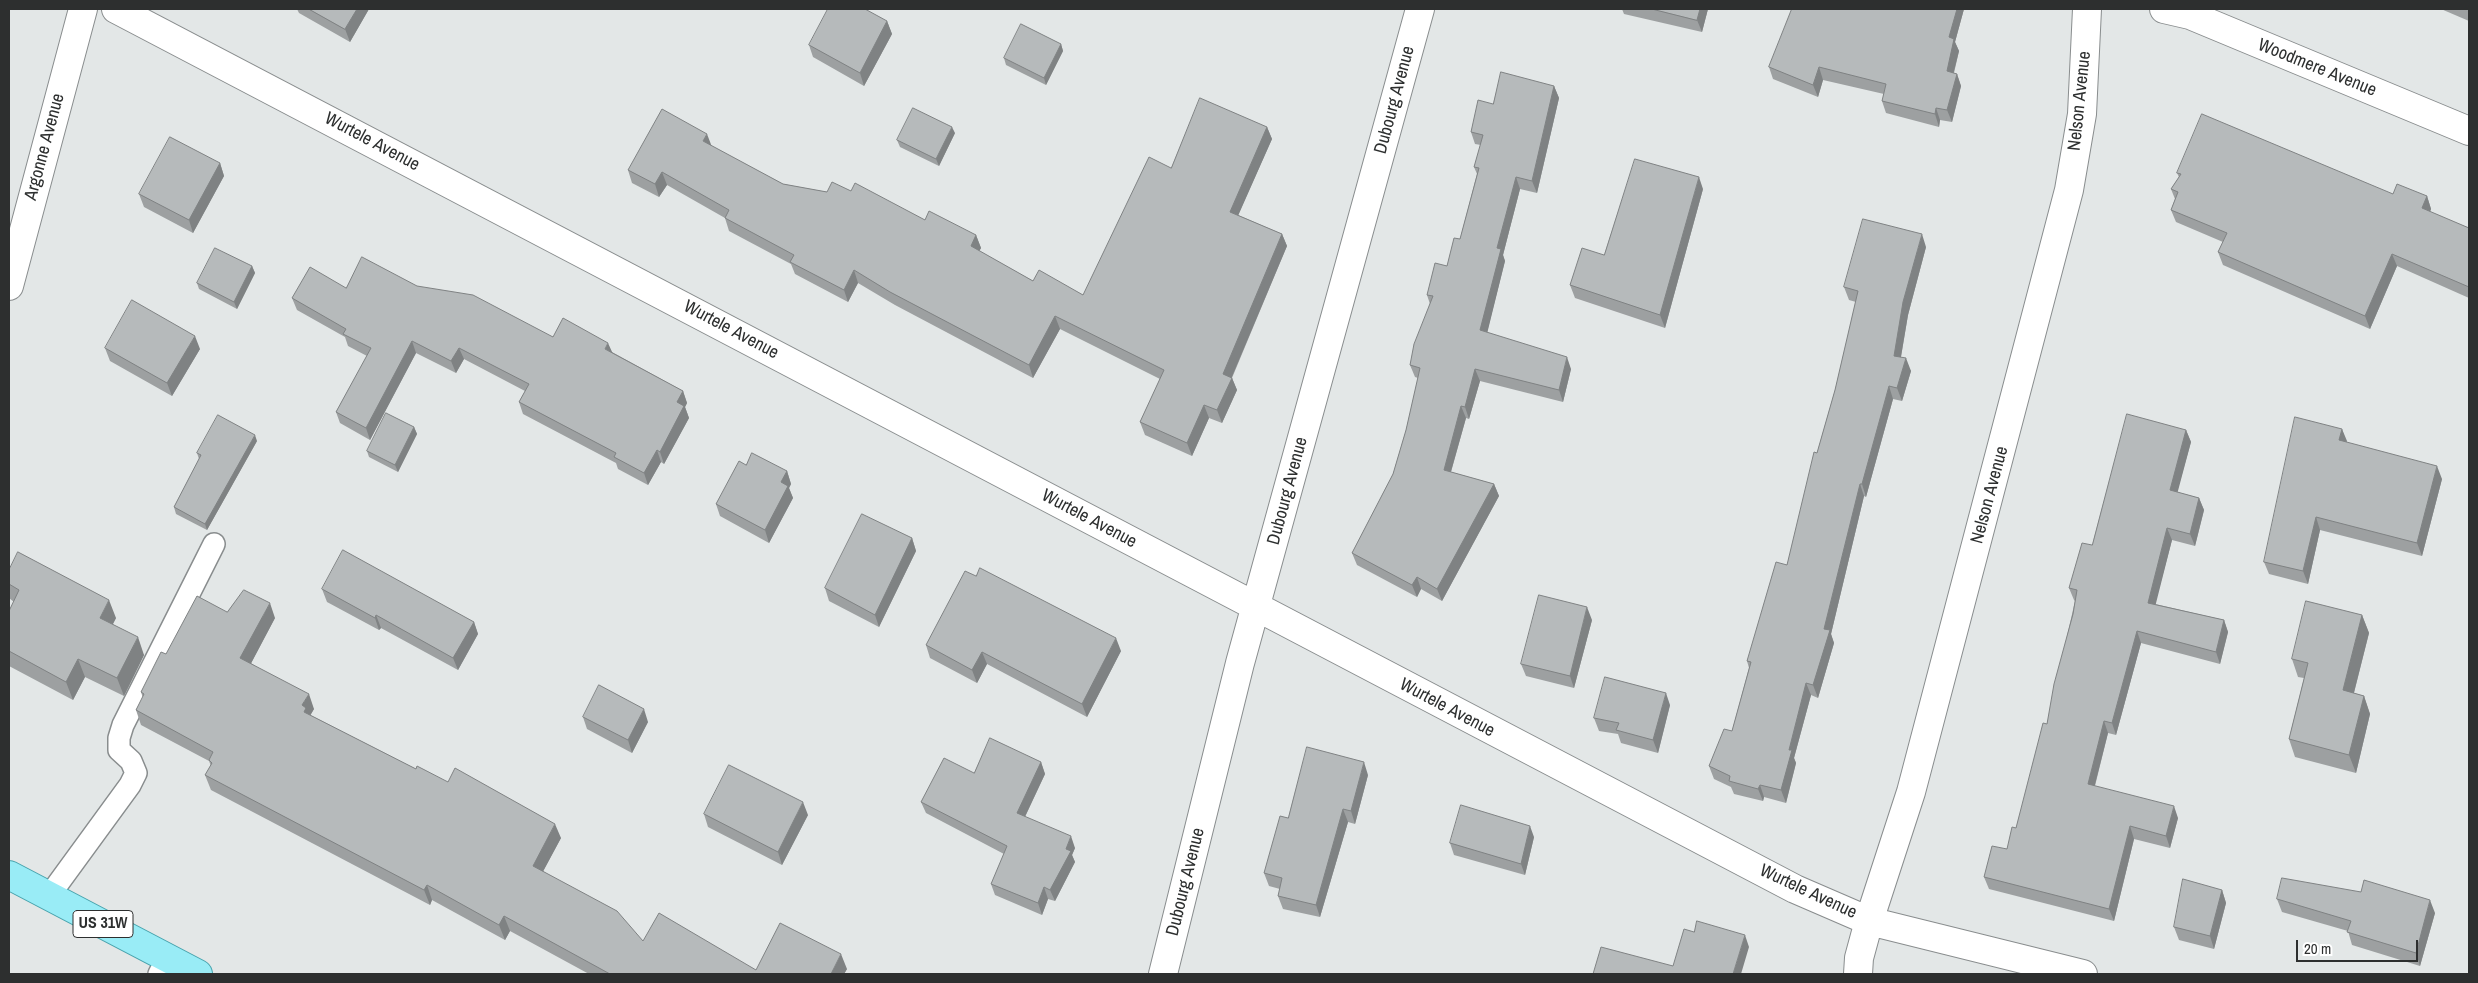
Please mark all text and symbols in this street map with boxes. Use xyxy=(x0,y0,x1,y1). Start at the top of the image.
street label: Woodmere Avenue xyxy=(2255,34,2379,102)
street label: Dubourg Avenue xyxy=(1370,44,1420,156)
street label: Nelson Avenue xyxy=(2064,50,2096,152)
street label: Argonne Avenue xyxy=(20,91,70,203)
street label: Wurtele Avenue xyxy=(321,108,423,176)
street label: Wurtele Avenue xyxy=(680,296,782,364)
street label: Dubourg Avenue xyxy=(1263,435,1313,547)
street label: Nelson Avenue xyxy=(1967,444,2013,546)
street label: Wurtele Avenue xyxy=(1038,485,1140,553)
street label: Wurtele Avenue xyxy=(1396,674,1498,742)
street label: Dubourg Avenue xyxy=(1162,826,1210,938)
street label: Wurtele Avenue xyxy=(1756,860,1860,924)
road number: US 31W xyxy=(73,911,133,938)
scale bar xyxy=(2298,930,2420,962)
text: 20 m xyxy=(2304,938,2331,959)

